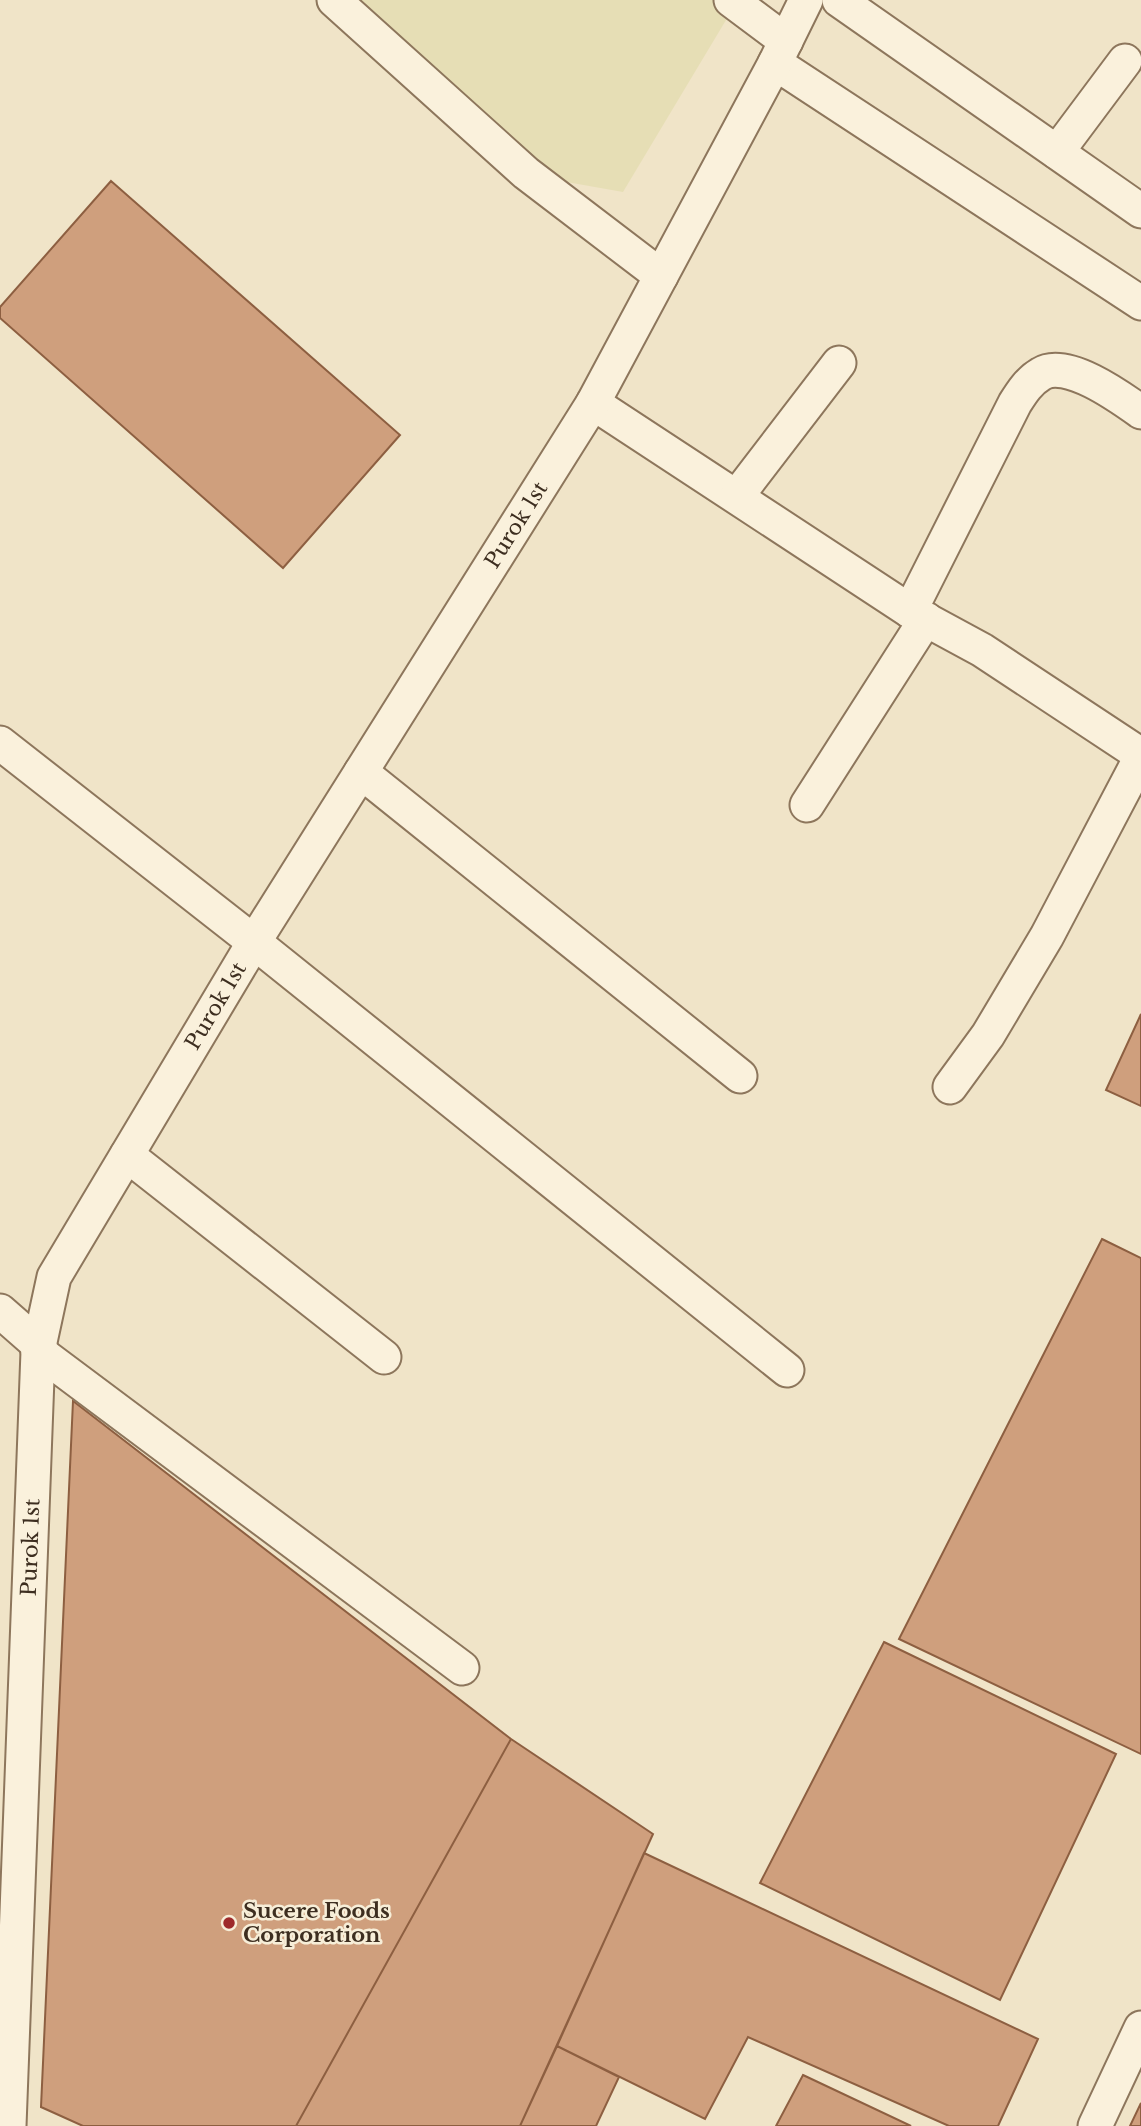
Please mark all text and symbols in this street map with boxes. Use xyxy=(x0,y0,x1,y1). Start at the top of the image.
street label: Purok 1st xyxy=(479,477,553,573)
street label: Purok 1st xyxy=(180,957,252,1054)
street label: Purok 1st xyxy=(16,1498,45,1597)
place label: Sucere Foods Corporation xyxy=(243,1898,390,1948)
marker: Sucere Foods Corporation xyxy=(221,1915,237,1931)

